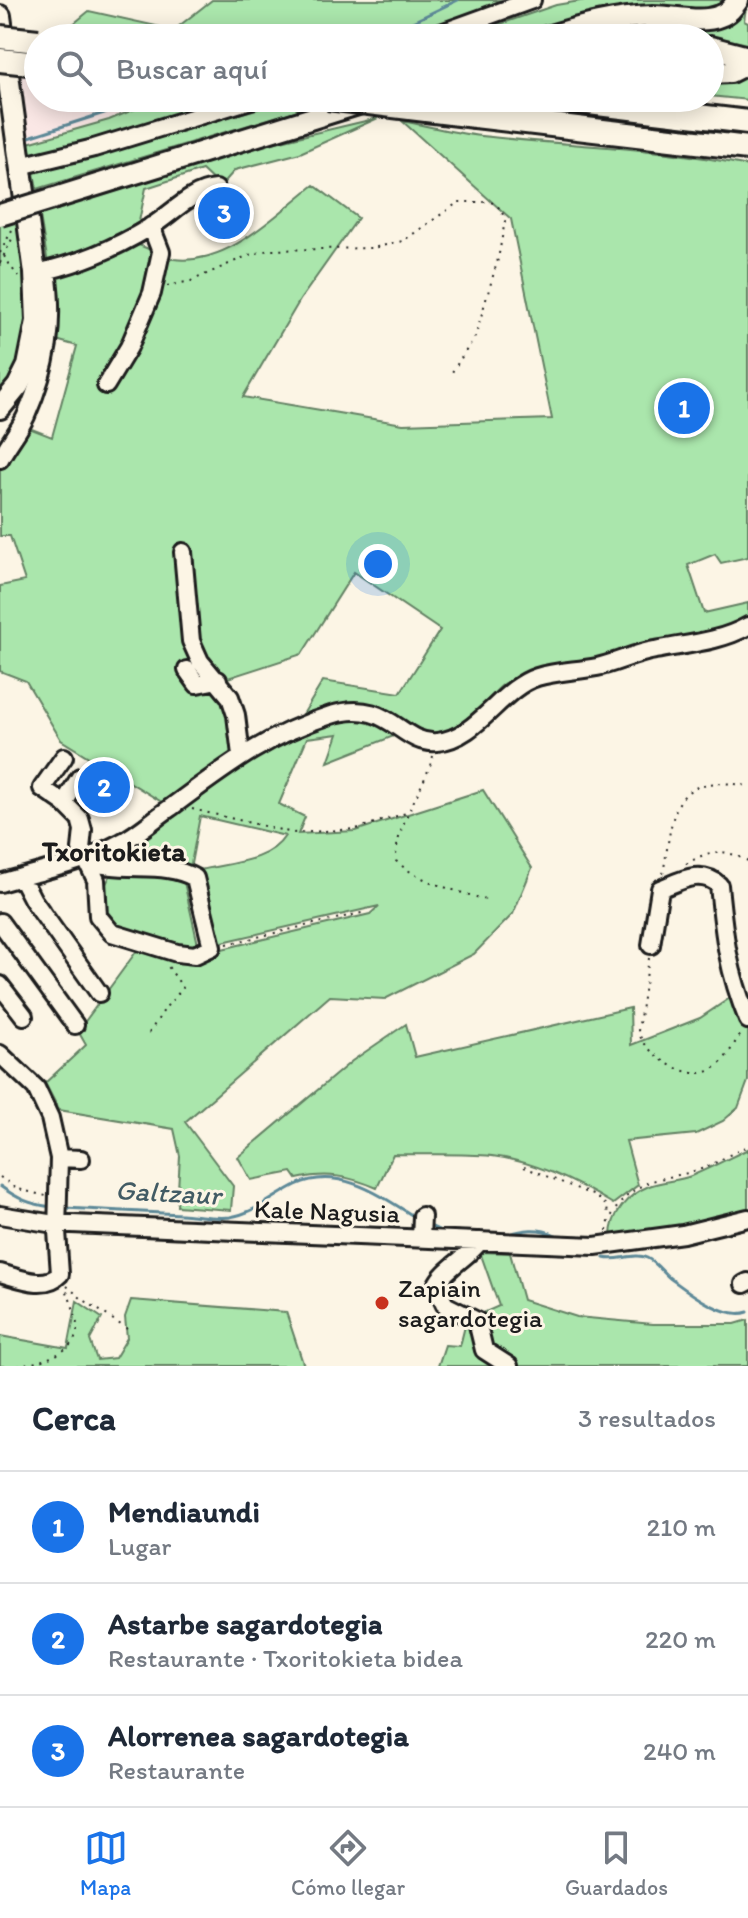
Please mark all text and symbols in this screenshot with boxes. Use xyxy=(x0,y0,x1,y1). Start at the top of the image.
search box xyxy=(24,24,724,112)
icon: search xyxy=(52,46,96,90)
text: Buscar aquí xyxy=(116,50,268,87)
pin: 3 xyxy=(198,183,250,243)
pin: 1 xyxy=(658,378,710,438)
your location xyxy=(358,544,398,584)
pin: 2 xyxy=(78,757,130,817)
district label: Txoritokieta xyxy=(41,834,186,868)
water label: Galtzaur xyxy=(114,1172,225,1212)
street label: Kale Nagusia xyxy=(253,1192,401,1230)
place label: Zapiain sagardotegia xyxy=(398,1272,543,1334)
marker: Zapiain sagardotegia xyxy=(373,1294,391,1312)
text: Cerca xyxy=(32,1398,116,1439)
text: 3 resultados xyxy=(578,1402,716,1434)
text: Mendiaundi xyxy=(108,1493,260,1530)
text: 1 xyxy=(52,1511,64,1543)
text: 210 m xyxy=(647,1511,716,1543)
text: Lugar xyxy=(108,1530,171,1562)
text: Astarbe sagardotegia xyxy=(108,1605,383,1642)
text: 2 xyxy=(51,1623,65,1655)
text: 220 m xyxy=(645,1623,716,1655)
text: Restaurante · Txoritokieta bidea xyxy=(108,1642,463,1674)
text: Alorrenea sagardotegia xyxy=(108,1717,409,1754)
text: 3 xyxy=(51,1735,65,1767)
text: 240 m xyxy=(643,1735,716,1767)
text: Restaurante xyxy=(108,1754,245,1786)
tab: Mapa xyxy=(80,1826,131,1901)
tab: Cómo llegar xyxy=(291,1826,405,1901)
tab: Guardados xyxy=(565,1826,668,1901)

